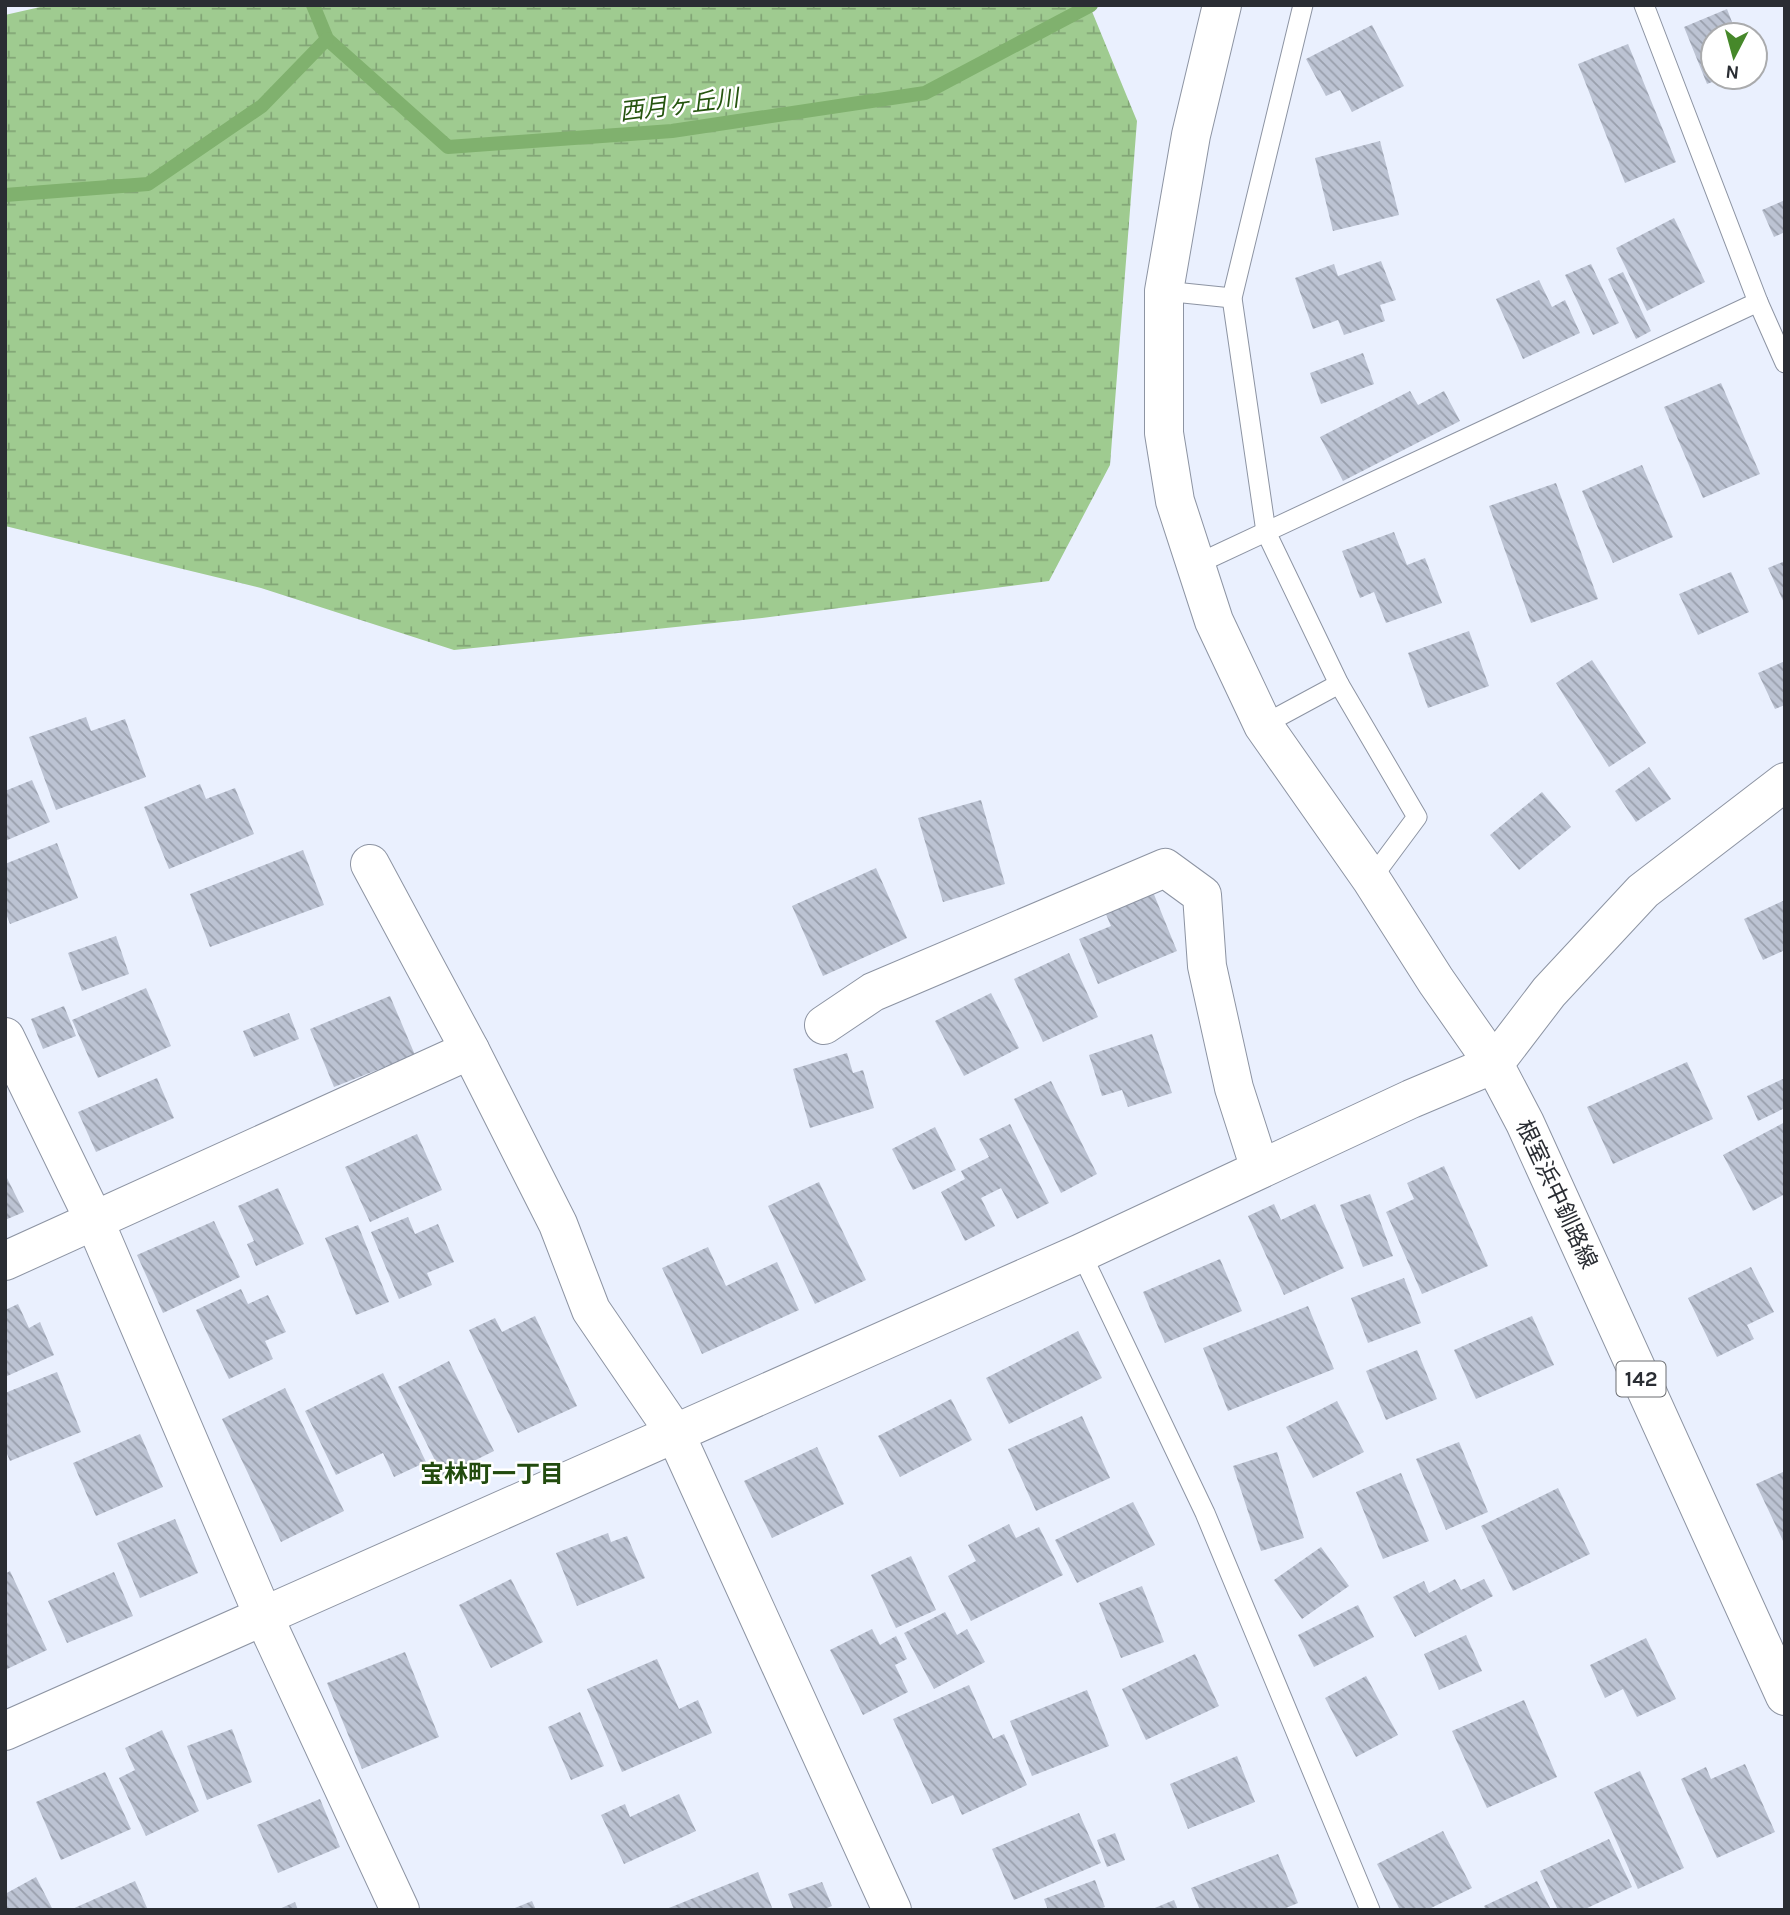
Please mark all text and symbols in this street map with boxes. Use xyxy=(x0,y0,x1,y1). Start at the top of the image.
north arrow xyxy=(1699,21,1769,91)
text: N xyxy=(1724,60,1740,84)
water label: 西月ヶ丘川 xyxy=(618,83,743,126)
street label: 根室浜中釧路線 xyxy=(1510,1116,1603,1273)
road number: 142 xyxy=(1616,1362,1666,1396)
district label: 宝林町一丁目 xyxy=(420,1460,564,1488)

